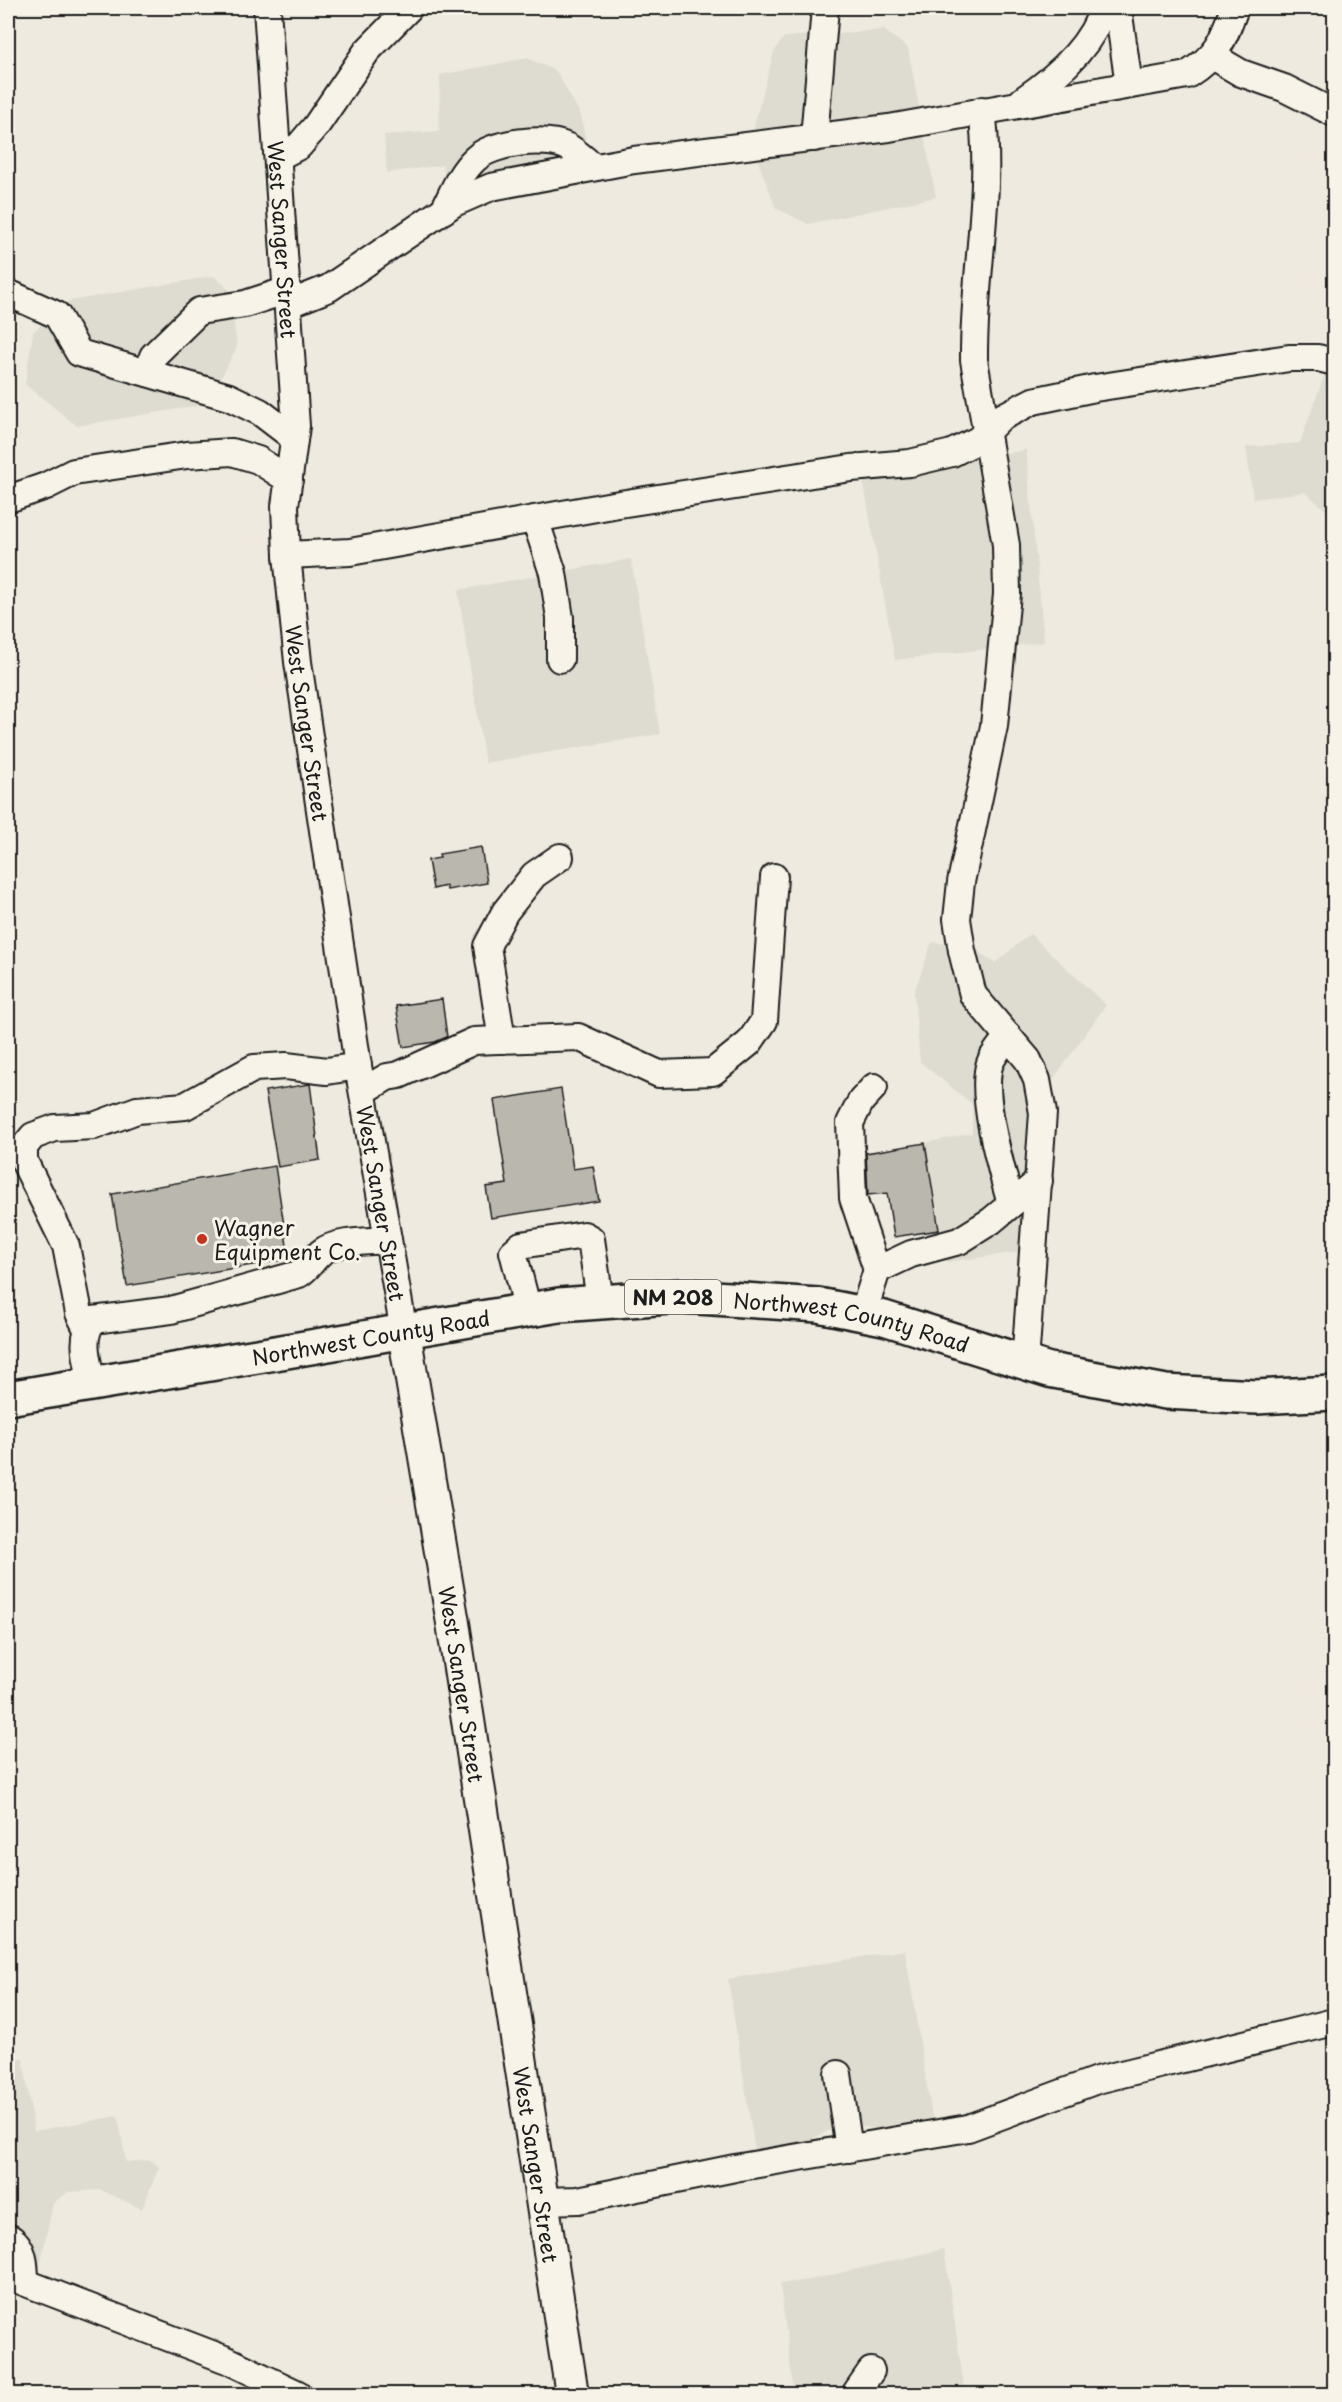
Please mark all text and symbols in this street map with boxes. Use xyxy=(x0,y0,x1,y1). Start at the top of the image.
street label: West Sanger Street xyxy=(260,139,306,339)
street label: West Sanger Street xyxy=(278,623,337,823)
street label: West Sanger Street xyxy=(349,1103,414,1304)
place label: Wagner Equipment Co. xyxy=(214,1211,361,1267)
marker: Wagner Equipment Co. xyxy=(195,1232,209,1246)
road number: NM 208 xyxy=(625,1280,721,1314)
street label: Northwest County Road xyxy=(732,1283,974,1360)
street label: Northwest County Road xyxy=(249,1301,492,1373)
street label: West Sanger Street xyxy=(431,1584,493,1785)
street label: West Sanger Street xyxy=(506,2064,568,2265)

